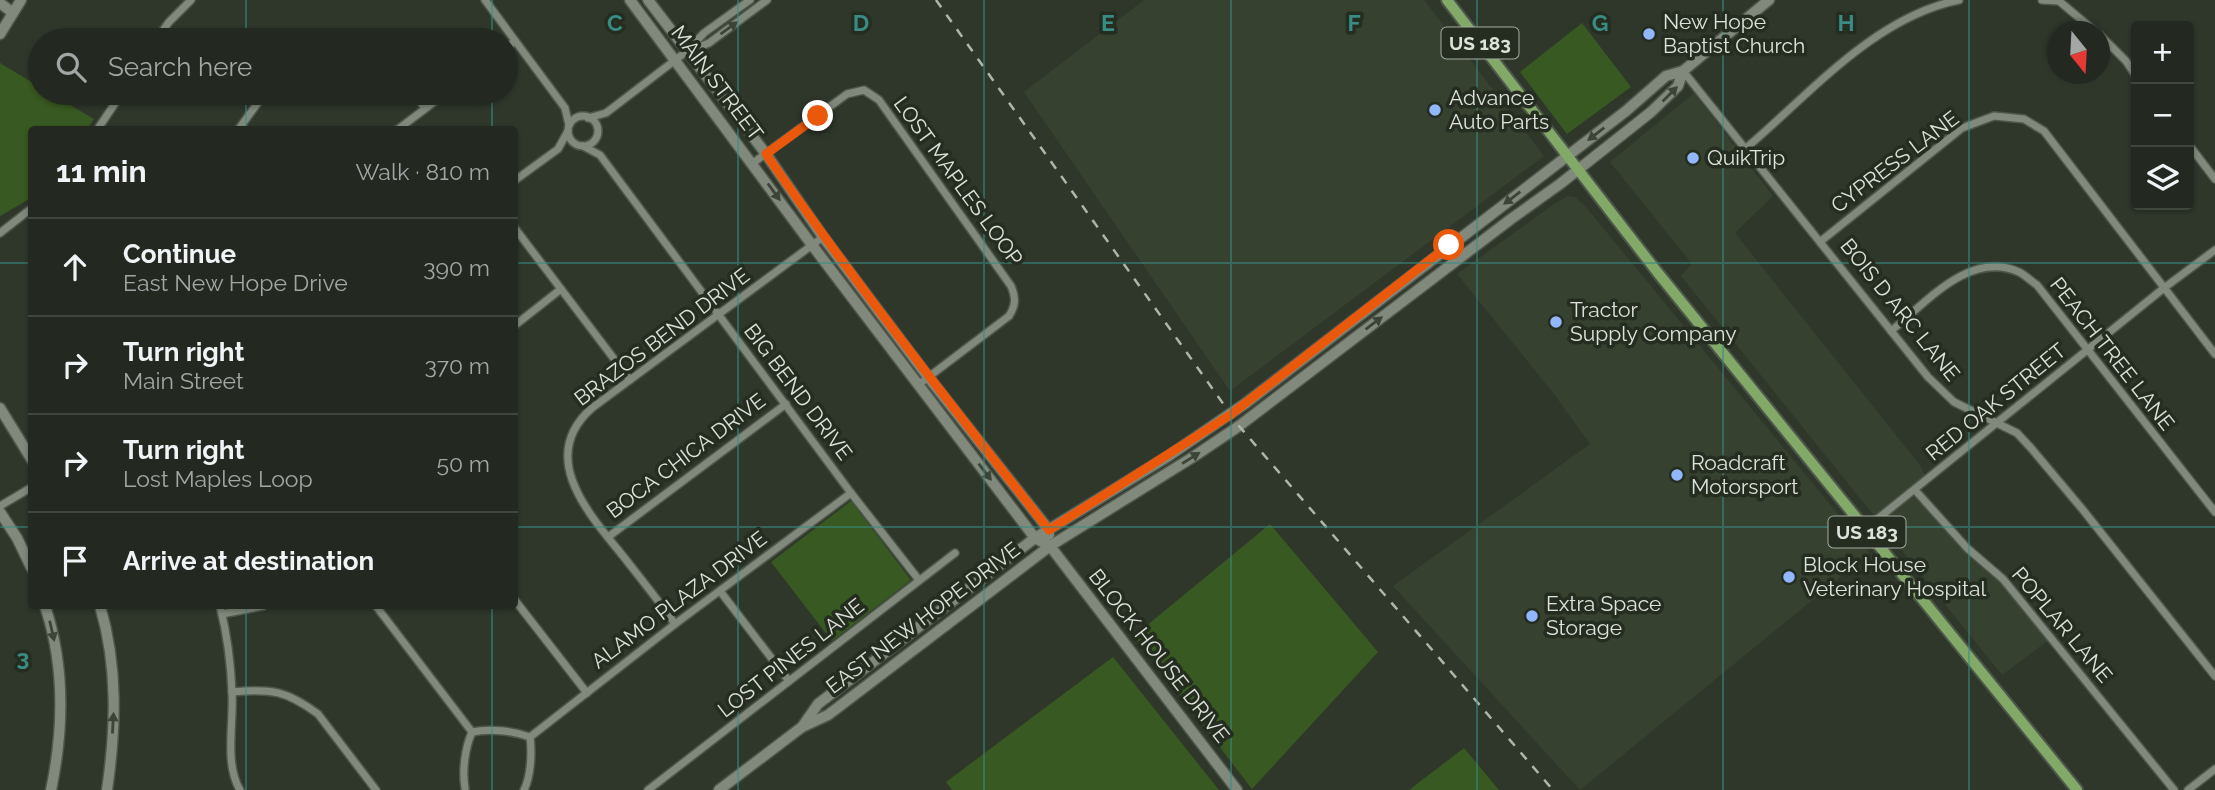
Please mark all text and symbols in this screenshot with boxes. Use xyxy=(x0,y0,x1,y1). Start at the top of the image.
text: C xyxy=(607,9,623,36)
text: D xyxy=(853,9,869,36)
text: E xyxy=(1101,9,1115,36)
text: F xyxy=(1347,9,1361,36)
text: G xyxy=(1592,9,1608,36)
place label: New Hope Baptist Church xyxy=(1663,9,1805,58)
text: H xyxy=(1837,9,1855,36)
street label: MAIN STREET xyxy=(666,20,769,145)
north arrow xyxy=(2047,21,2110,84)
map controls xyxy=(2131,21,2194,210)
button: + xyxy=(2131,21,2194,84)
one-way arrow xyxy=(720,22,738,36)
marker: New Hope Baptist Church xyxy=(1641,26,1657,42)
search box xyxy=(28,28,518,105)
road number: US 183 xyxy=(1442,28,1518,58)
icon: search xyxy=(52,48,90,86)
text: Search here xyxy=(108,52,252,82)
button: − xyxy=(2131,84,2194,147)
place label: Advance Auto Parts xyxy=(1449,85,1549,134)
one-way arrow xyxy=(1661,86,1678,102)
street label: LOST MAPLES LOOP xyxy=(889,91,1028,270)
route end xyxy=(802,100,833,131)
marker: Advance Auto Parts xyxy=(1427,102,1443,118)
street label: CYPRESS LANE xyxy=(1826,105,1964,218)
one-way arrow xyxy=(1588,126,1606,141)
place label: QuikTrip xyxy=(1707,145,1785,170)
button: layers xyxy=(2131,147,2194,210)
marker: QuikTrip xyxy=(1685,150,1701,166)
text: 11 min xyxy=(56,154,147,189)
text: Walk · 810 m xyxy=(356,158,490,185)
one-way arrow xyxy=(767,183,781,201)
one-way arrow xyxy=(1503,191,1521,205)
route start xyxy=(1433,229,1464,260)
street label: BOIS D ARC LANE xyxy=(1835,233,1965,386)
text: Continue xyxy=(123,239,236,269)
icon: ahead xyxy=(56,248,94,286)
text: 390 m xyxy=(423,254,490,281)
street label: BRAZOS BEND DRIVE xyxy=(569,263,754,411)
text: East New Hope Drive xyxy=(123,269,348,296)
street label: PEACH TREE LANE xyxy=(2045,272,2180,435)
place label: Tractor Supply Company xyxy=(1570,297,1737,346)
marker: Tractor Supply Company xyxy=(1548,314,1564,330)
one-way arrow xyxy=(1365,316,1383,331)
street label: BIG BEND DRIVE xyxy=(739,319,858,465)
text: Turn right xyxy=(123,337,244,367)
street label: RED OAK STREET xyxy=(1921,337,2071,466)
icon: right xyxy=(56,346,94,384)
text: 370 m xyxy=(425,352,490,379)
text: Main Street xyxy=(123,367,244,394)
street label: BOCA CHICA DRIVE xyxy=(601,388,770,523)
text: Turn right xyxy=(123,435,244,465)
icon: right xyxy=(56,444,94,482)
text: 50 m xyxy=(436,450,490,477)
place label: Roadcraft Motorsport xyxy=(1691,450,1798,499)
one-way arrow xyxy=(1181,452,1201,465)
one-way arrow xyxy=(977,463,991,481)
text: Lost Maples Loop xyxy=(123,465,313,492)
marker: Roadcraft Motorsport xyxy=(1669,467,1685,483)
road number: US 183 xyxy=(1828,516,1906,548)
street label: ALAMO PLAZA DRIVE xyxy=(586,526,771,674)
street label: EAST NEW HOPE DRIVE xyxy=(821,537,1024,699)
icon: arrive xyxy=(56,542,94,580)
text: Arrive at destination xyxy=(123,546,374,576)
place label: Block House Veterinary Hospital xyxy=(1803,552,1986,601)
street label: POPLAR LANE xyxy=(2007,562,2118,687)
street label: BLOCK HOUSE DRIVE xyxy=(1084,564,1235,747)
marker: Block House Veterinary Hospital xyxy=(1781,569,1797,585)
place label: Extra Space Storage xyxy=(1546,591,1661,640)
street label: LOST PINES LANE xyxy=(713,593,869,722)
marker: Extra Space Storage xyxy=(1524,608,1540,624)
one-way arrow xyxy=(47,620,58,642)
text: 3 xyxy=(17,644,29,671)
one-way arrow xyxy=(108,712,119,734)

